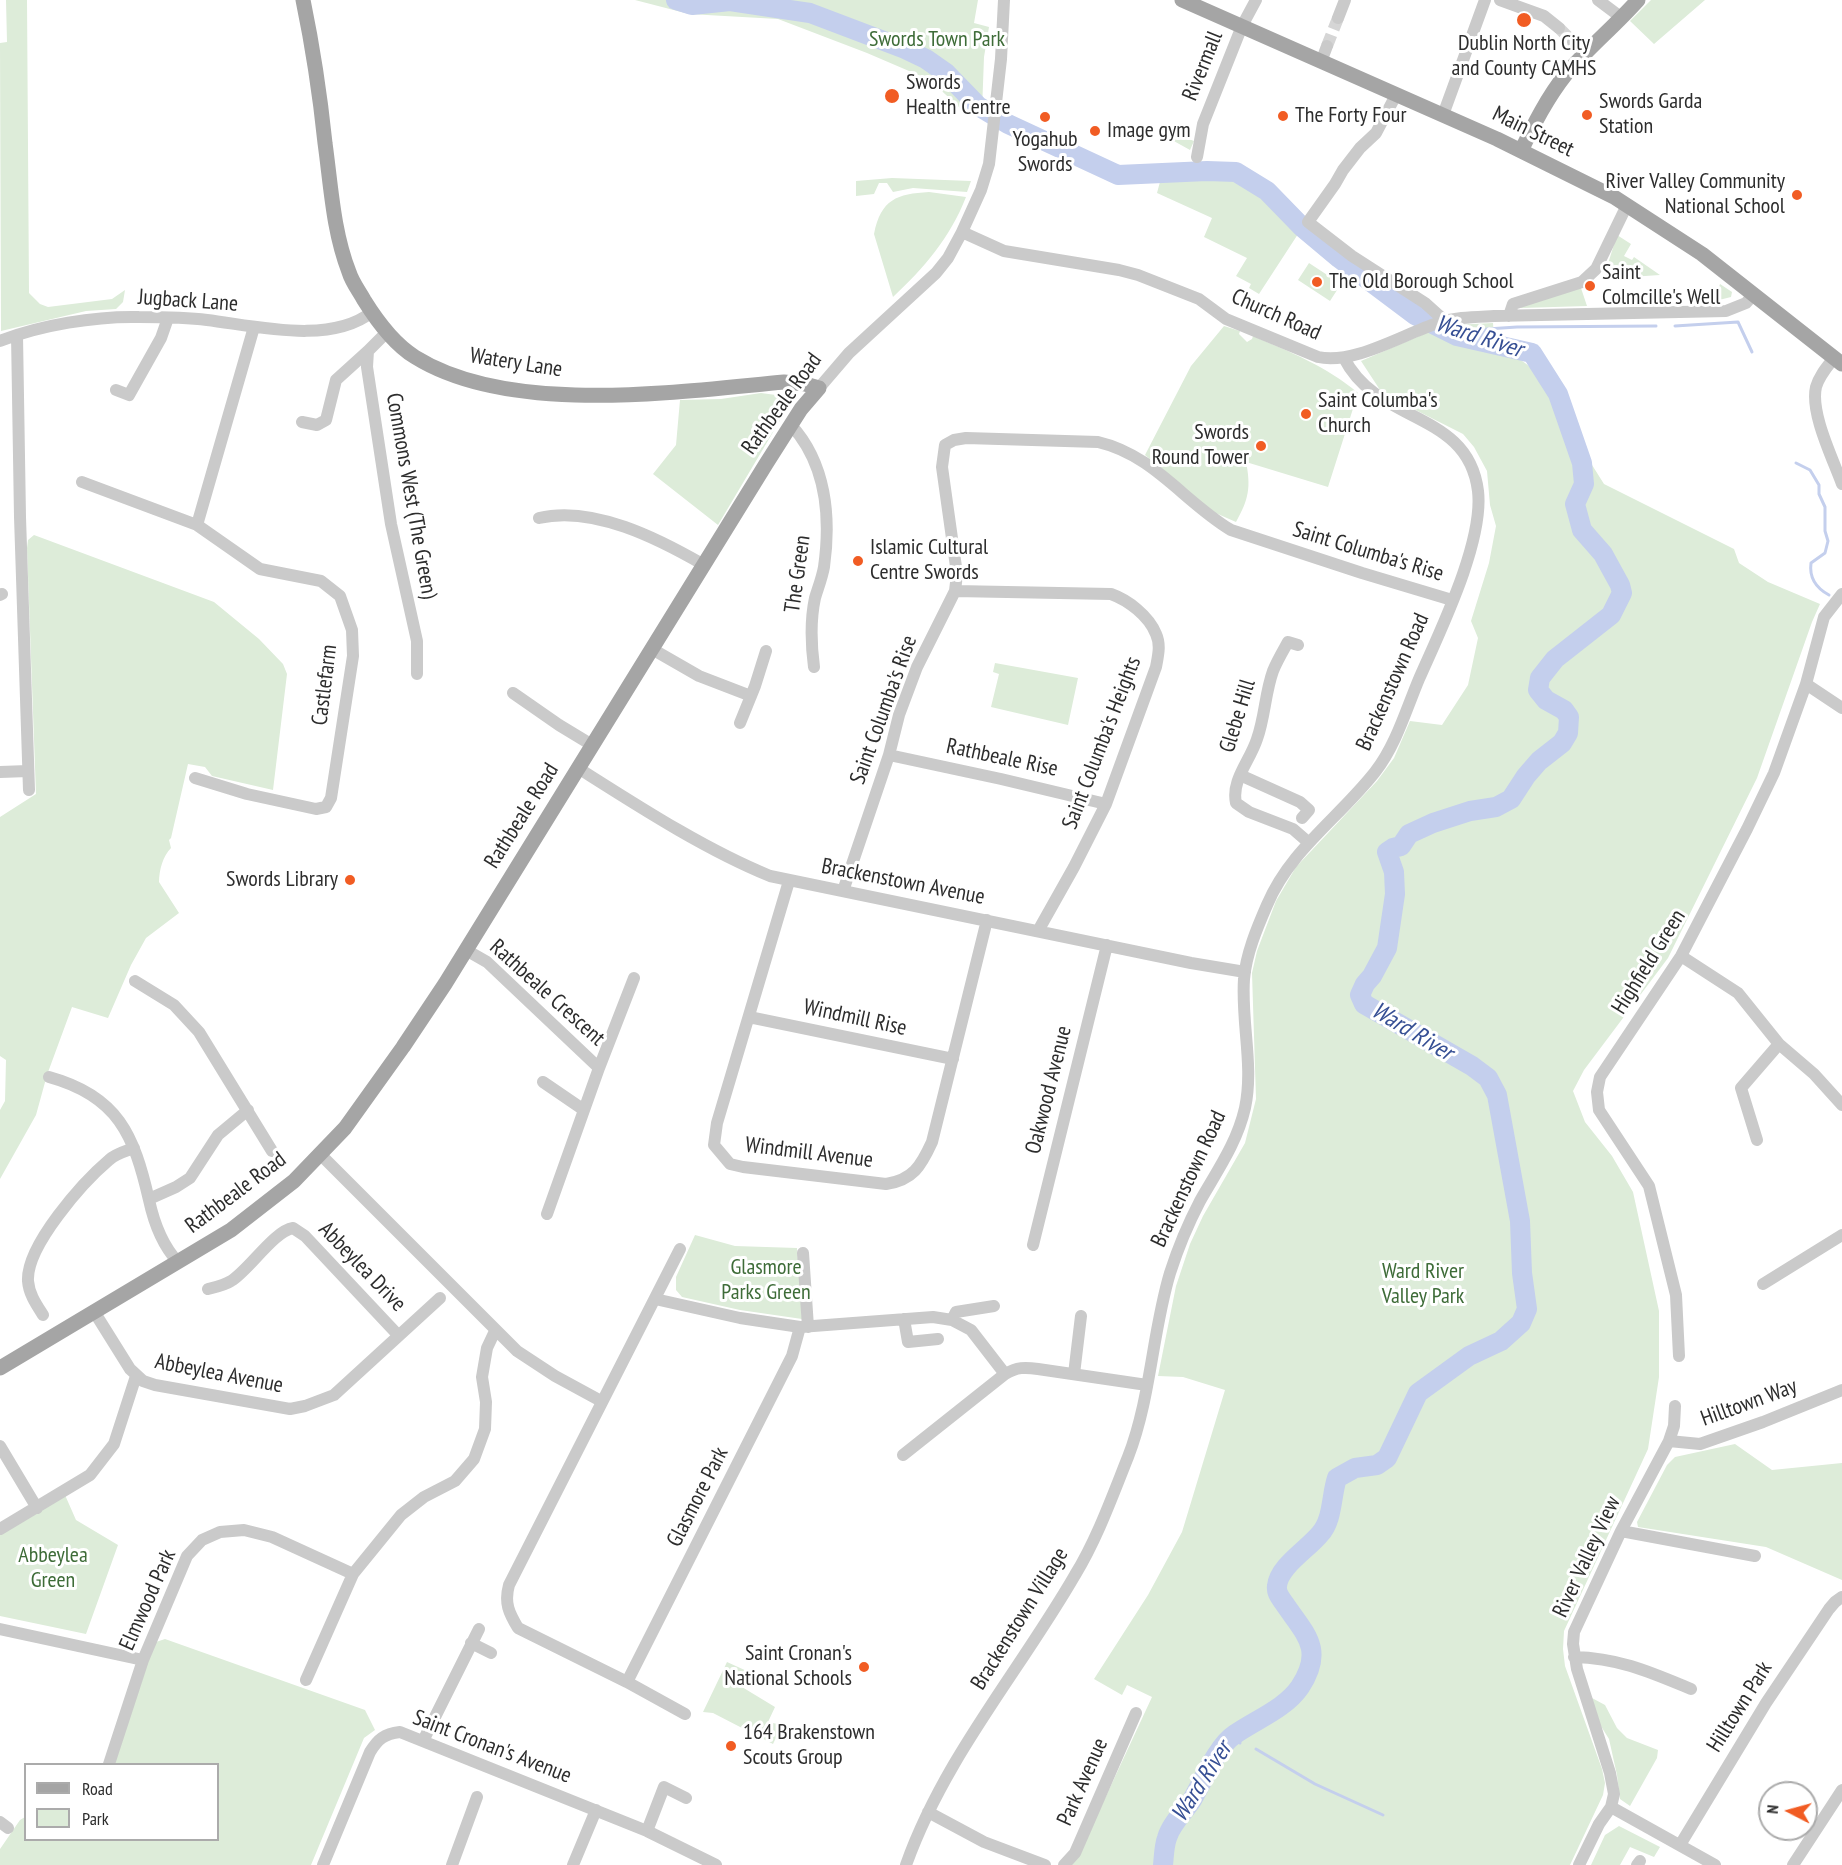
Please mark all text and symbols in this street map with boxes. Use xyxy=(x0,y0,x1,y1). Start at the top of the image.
marker: Dublin North City and County CAMHS xyxy=(1515,11,1533,29)
park label: Swords Town Park xyxy=(869,27,1005,53)
street label: Rivermall xyxy=(1177,28,1229,104)
place label: Dublin North City and County CAMHS xyxy=(1452,31,1596,82)
place label: Swords Health Centre xyxy=(906,70,1011,122)
marker: Swords Health Centre xyxy=(883,87,901,105)
place label: Swords Garda Station xyxy=(1599,89,1702,140)
street label: Main Street xyxy=(1488,101,1578,163)
place label: The Forty Four xyxy=(1295,103,1406,129)
marker: Swords Garda Station xyxy=(1580,108,1594,122)
marker: The Forty Four xyxy=(1276,109,1290,123)
marker: Yogahub Swords xyxy=(1038,110,1052,124)
place label: Image gym xyxy=(1107,118,1191,144)
marker: Image gym xyxy=(1088,124,1102,138)
place label: Yogahub Swords xyxy=(1012,127,1078,178)
place label: River Valley Community National School xyxy=(1606,169,1785,220)
marker: River Valley Community National School xyxy=(1790,188,1804,202)
place label: Saint Colmcille's Well xyxy=(1602,260,1720,312)
place label: The Old Borough School xyxy=(1329,269,1514,295)
marker: The Old Borough School xyxy=(1310,275,1324,289)
marker: Saint Colmcille's Well xyxy=(1583,279,1597,293)
street label: Jugback Lane xyxy=(137,284,239,318)
street label: Church Road xyxy=(1227,284,1325,346)
water label: Ward River xyxy=(1432,309,1526,365)
street label: Watery Lane xyxy=(468,343,564,383)
street label: Rathbeale Road xyxy=(736,348,828,460)
place label: Saint Columba's Church xyxy=(1318,388,1438,440)
street label: Commons West (The Green) xyxy=(380,391,442,601)
marker: Saint Columba's Church xyxy=(1299,407,1313,421)
place label: Swords Round Tower xyxy=(1152,420,1249,472)
marker: Swords Round Tower xyxy=(1254,439,1268,453)
street label: Saint Columba's Rise xyxy=(1289,517,1447,587)
street label: The Green xyxy=(780,534,816,614)
place label: Islamic Cultural Centre Swords xyxy=(870,535,988,586)
marker: Islamic Cultural Centre Swords xyxy=(851,554,865,568)
street label: Brackenstown Road xyxy=(1351,609,1435,755)
street label: Saint Columba's Rise xyxy=(845,632,923,788)
street label: Castlefarm xyxy=(307,643,343,727)
street label: Saint Columba's Heights xyxy=(1057,653,1147,833)
street label: Glebe Hill xyxy=(1214,676,1262,756)
street label: Rathbeale Rise xyxy=(944,733,1060,783)
street label: Rathbeale Road xyxy=(479,759,565,873)
street label: Brackenstown Avenue xyxy=(819,853,987,911)
place label: Swords Library xyxy=(226,867,338,893)
marker: Swords Library xyxy=(343,873,357,887)
street label: Highfield Green xyxy=(1606,905,1692,1019)
street label: Rathbeale Crescent xyxy=(484,934,610,1052)
street label: Windmill Rise xyxy=(801,994,909,1042)
water label: Ward River xyxy=(1366,997,1458,1067)
street label: Oakwood Avenue xyxy=(1020,1023,1078,1157)
street label: Brackenstown Road xyxy=(1146,1107,1232,1251)
street label: Windmill Avenue xyxy=(744,1132,874,1174)
street label: Rathbeale Road xyxy=(181,1147,291,1239)
street label: Abbeylea Drive xyxy=(313,1217,411,1317)
park label: Glasmore Parks Green xyxy=(721,1255,811,1306)
park label: Ward River Valley Park xyxy=(1382,1259,1464,1310)
street label: Abbeylea Avenue xyxy=(153,1349,285,1399)
street label: Hilltown Way xyxy=(1697,1373,1801,1433)
street label: Glasmore Park xyxy=(662,1443,734,1551)
street label: River Valley View xyxy=(1547,1492,1627,1622)
park label: Abbeylea Green xyxy=(18,1543,88,1594)
street label: Brackenstown Village xyxy=(966,1543,1074,1695)
street label: Elmwood Park xyxy=(114,1546,182,1654)
place label: Saint Cronan's National Schools xyxy=(724,1641,852,1693)
street label: Hilltown Park xyxy=(1702,1657,1778,1757)
marker: Saint Cronan's National Schools xyxy=(857,1660,871,1674)
street label: Saint Cronan's Avenue xyxy=(409,1705,575,1789)
place label: 164 Brakenstown Scouts Group xyxy=(743,1720,875,1772)
street label: Park Avenue xyxy=(1052,1734,1114,1830)
water label: Ward River xyxy=(1166,1737,1238,1827)
marker: 164 Brakenstown Scouts Group xyxy=(724,1739,738,1753)
legend xyxy=(24,1763,219,1841)
text: Road xyxy=(82,1777,113,1800)
north arrow xyxy=(1758,1781,1818,1841)
text: N xyxy=(1762,1804,1782,1815)
text: Park xyxy=(82,1807,109,1830)

